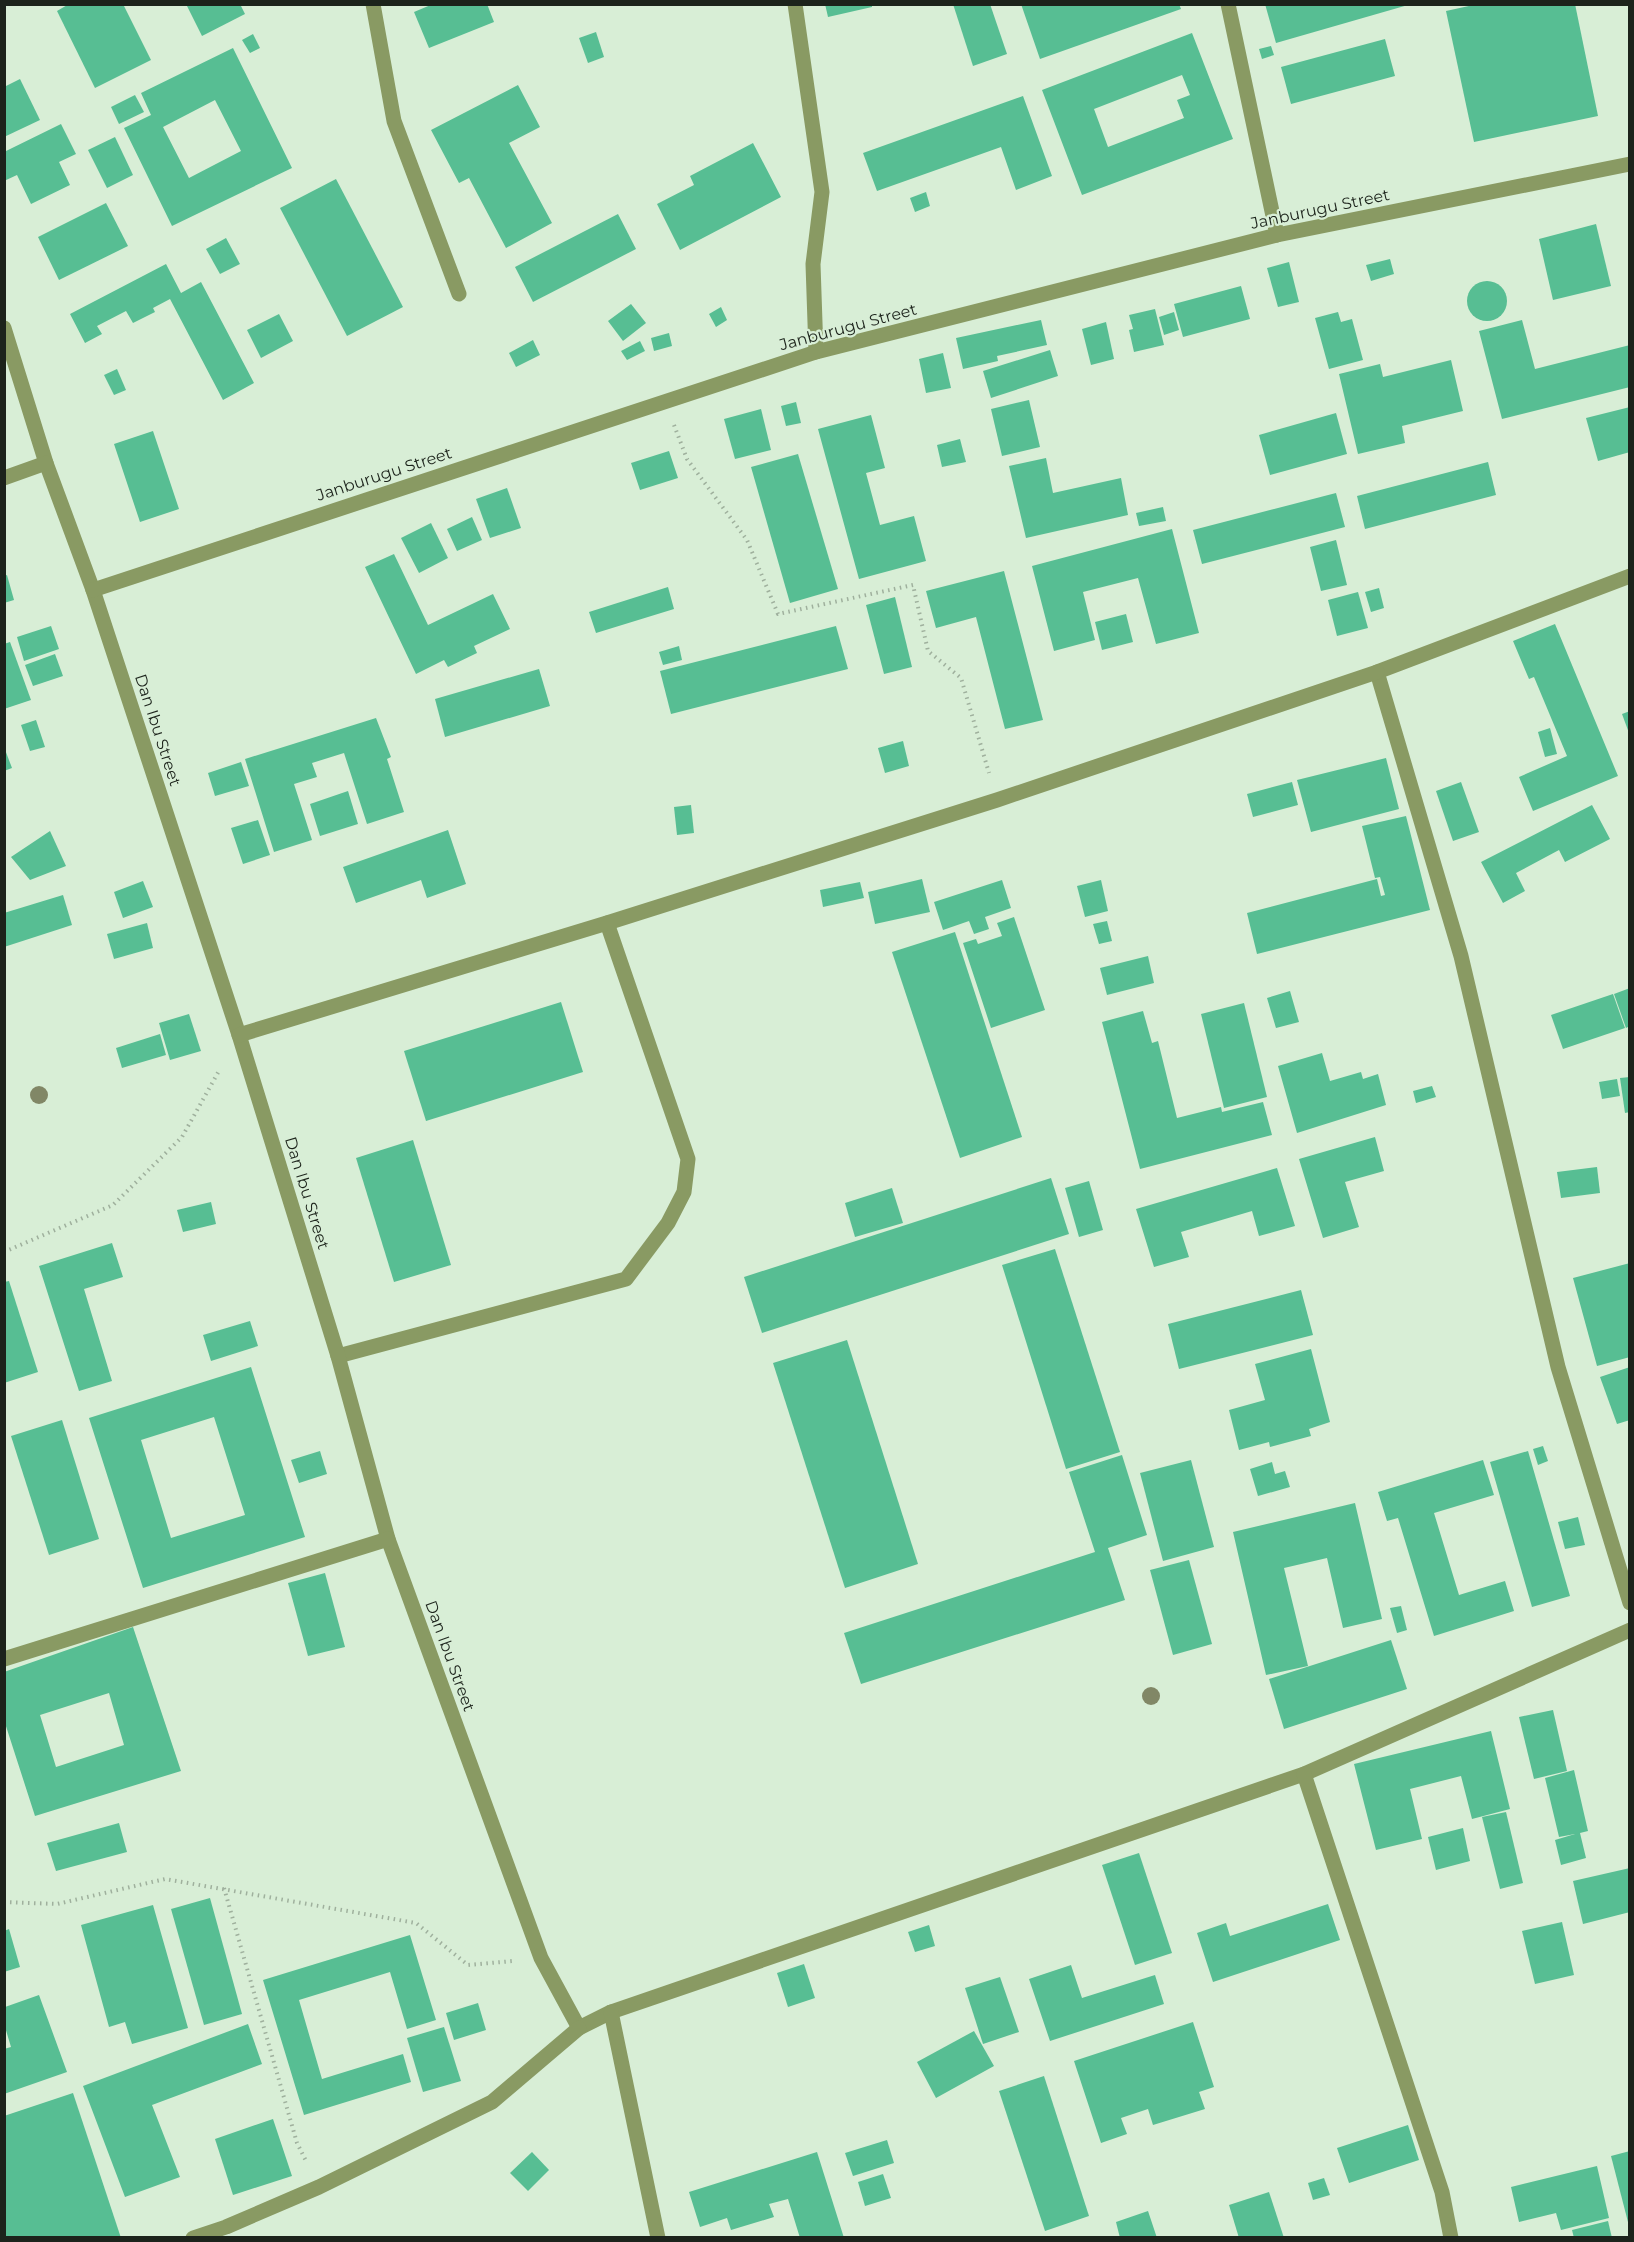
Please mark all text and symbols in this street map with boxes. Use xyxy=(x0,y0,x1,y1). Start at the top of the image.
street label: Janburugu Street xyxy=(1248,185,1392,233)
street label: Janburugu Street xyxy=(776,299,919,355)
street label: Janburugu Street xyxy=(313,443,455,505)
street label: Dan Ibu Street xyxy=(131,672,185,789)
street label: Dan Ibu Street xyxy=(281,1134,333,1252)
street label: Dan Ibu Street xyxy=(421,1598,479,1715)

